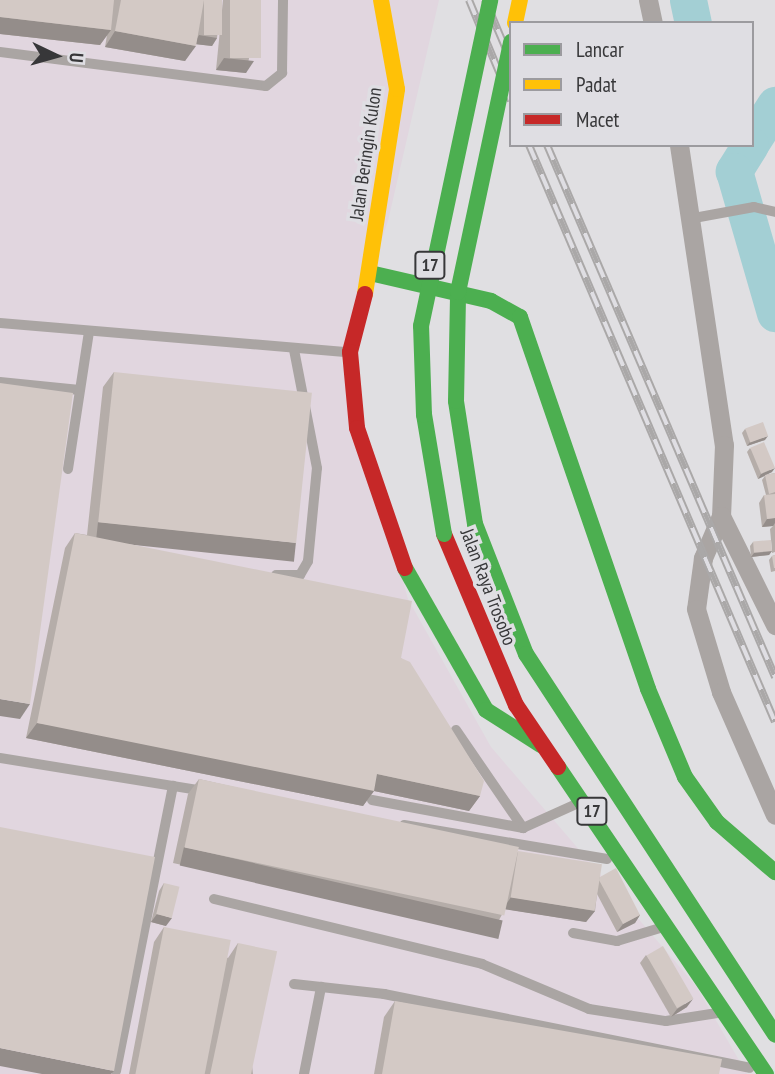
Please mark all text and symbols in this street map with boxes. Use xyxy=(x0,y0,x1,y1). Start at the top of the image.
north arrow xyxy=(21,21,91,91)
legend xyxy=(509,21,754,147)
text: Lancar xyxy=(576,36,624,63)
text: U xyxy=(65,52,89,64)
text: Padat xyxy=(576,71,617,98)
street label: Jalan Beringin Kulon xyxy=(345,86,387,222)
text: Macet xyxy=(576,106,619,133)
road number: 17 xyxy=(414,250,446,279)
street label: Jalan Raya Trosobo xyxy=(455,525,521,649)
road number: 17 xyxy=(576,796,608,826)

